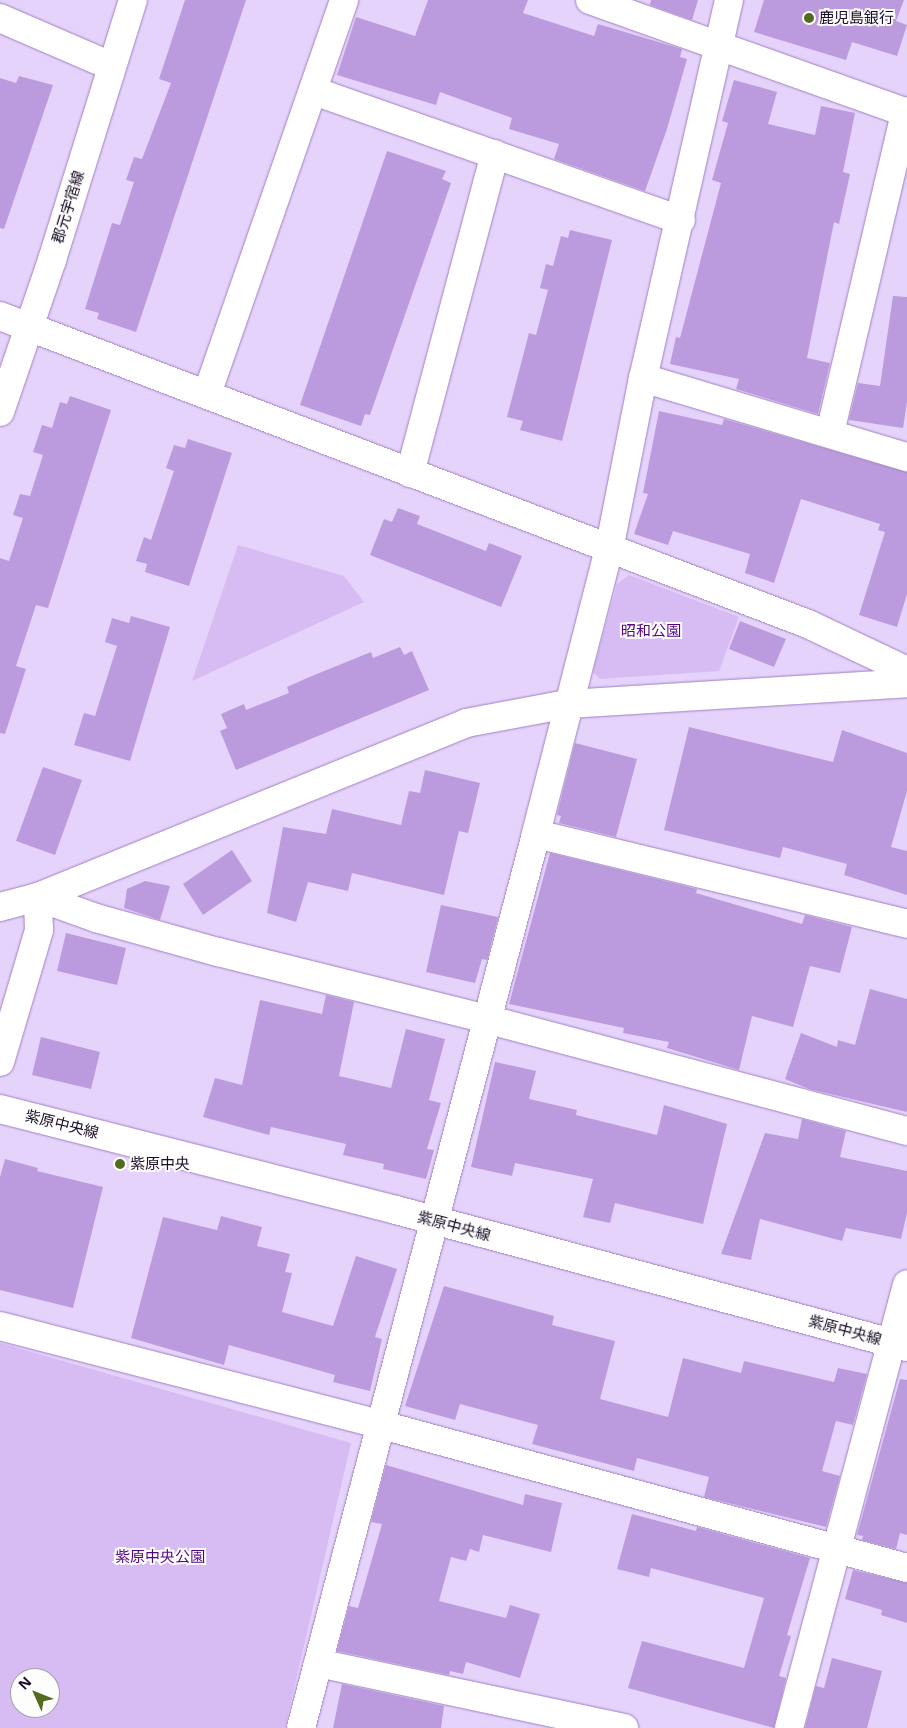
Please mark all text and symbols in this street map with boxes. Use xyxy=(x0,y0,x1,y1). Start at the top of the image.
place label: 鹿児島銀行 xyxy=(819,9,894,27)
marker: 鹿児島銀行 xyxy=(803,12,815,24)
street label: 郡元宇宿線 xyxy=(48,169,88,245)
park label: 昭和公園 xyxy=(621,622,681,640)
street label: 紫原中央線 xyxy=(23,1106,101,1142)
place label: 紫原中央 xyxy=(130,1155,190,1173)
marker: 紫原中央 xyxy=(114,1158,126,1170)
street label: 紫原中央線 xyxy=(415,1208,493,1244)
street label: 紫原中央線 xyxy=(806,1312,884,1348)
park label: 紫原中央公園 xyxy=(115,1548,205,1566)
north arrow xyxy=(10,1668,60,1718)
text: N xyxy=(14,1672,35,1694)

